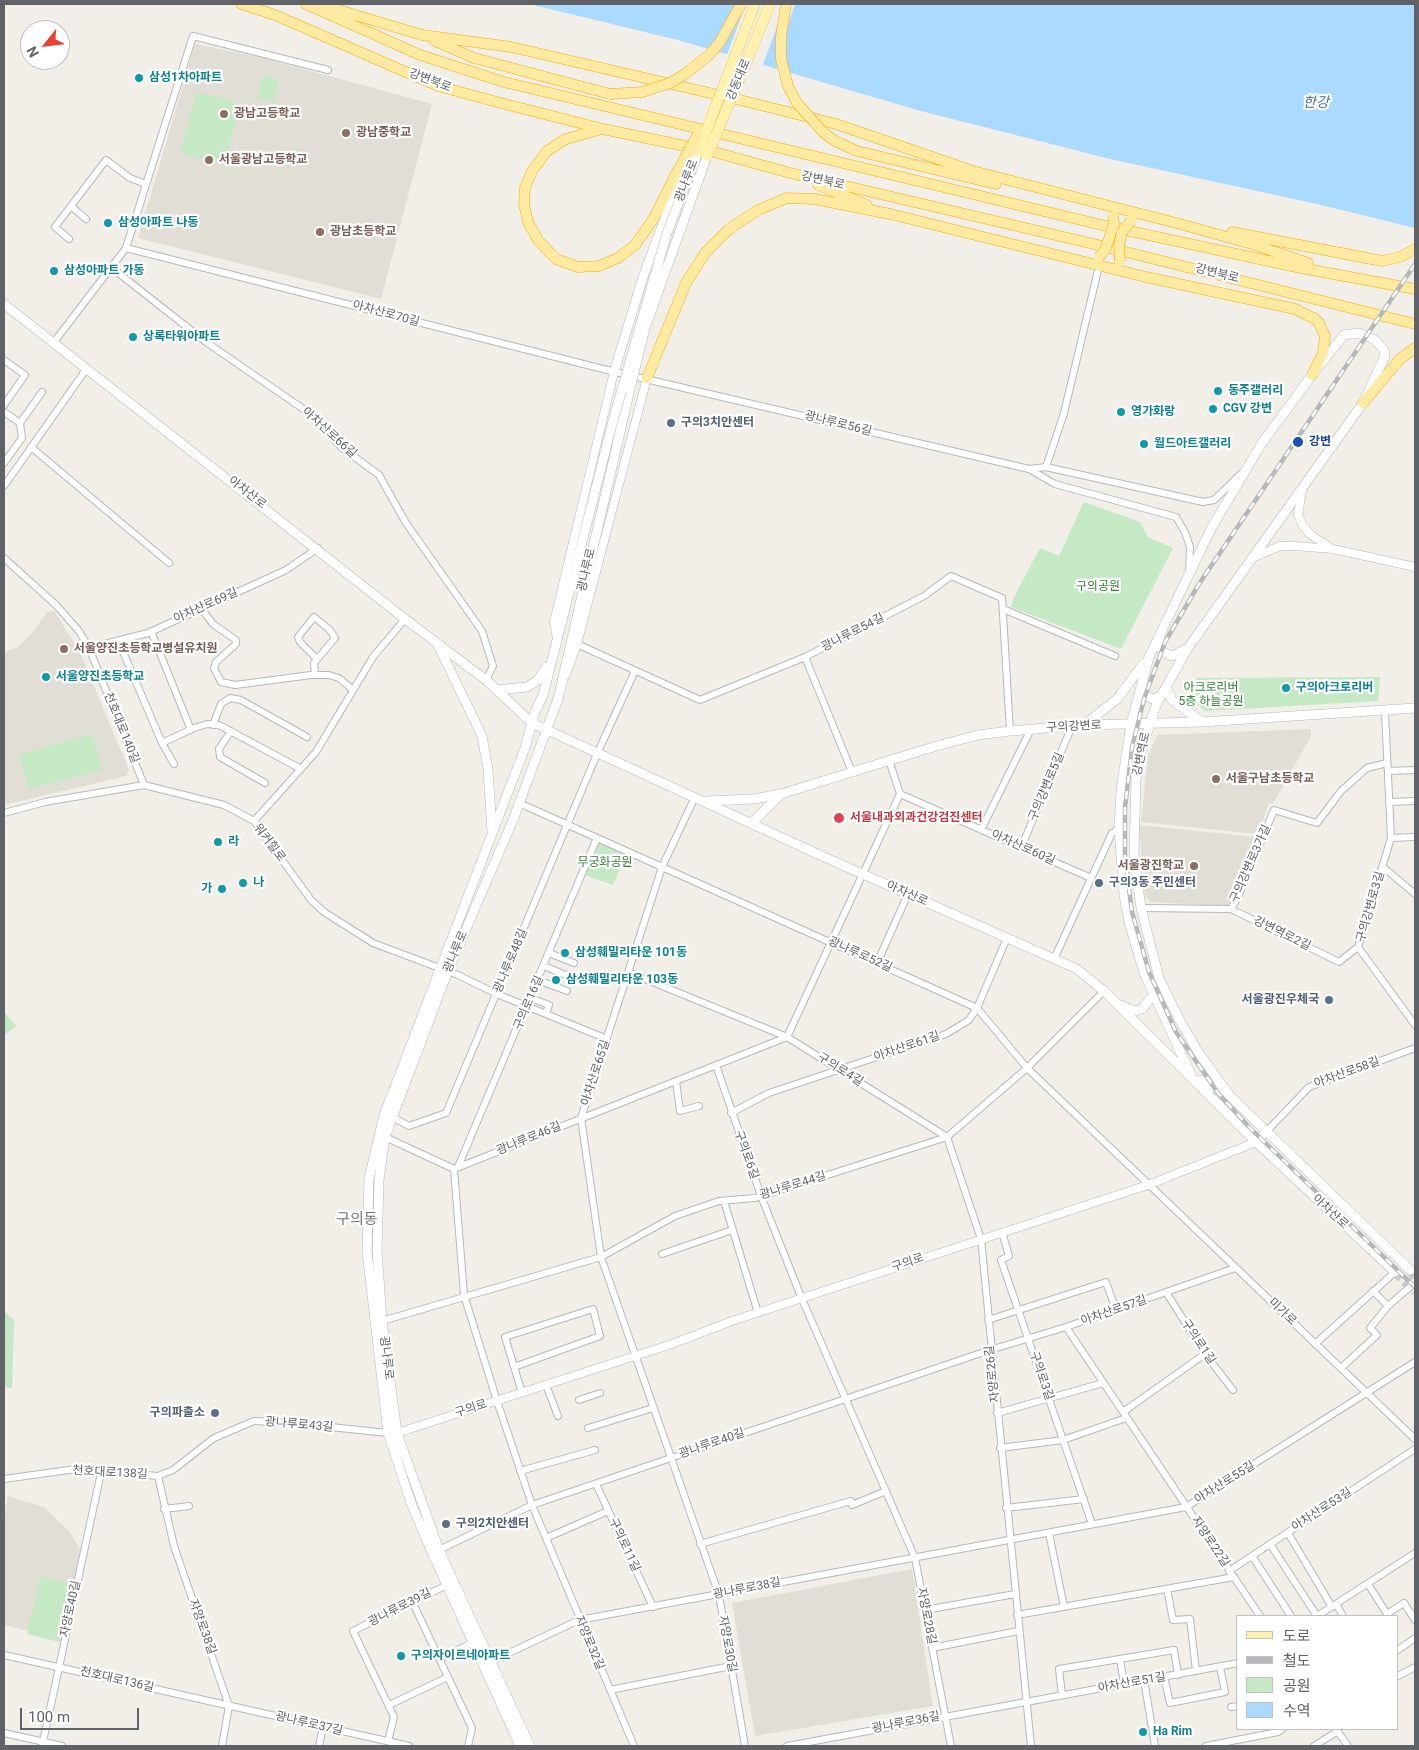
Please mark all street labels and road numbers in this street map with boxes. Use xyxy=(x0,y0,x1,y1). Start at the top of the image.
street label: 강동대로 xyxy=(724,57,754,103)
street label: 강변북로 xyxy=(407,66,453,96)
street label: 광나루로 xyxy=(672,158,702,204)
street label: 강변북로 xyxy=(800,169,846,193)
street label: 강변북로 xyxy=(1194,262,1240,286)
street label: 아차산로70길 xyxy=(351,298,421,330)
street label: 아차산로66길 xyxy=(299,405,359,461)
street label: 광나루로56길 xyxy=(803,409,873,439)
street label: 아차산로 xyxy=(225,474,269,512)
street label: 광나루로 xyxy=(575,547,599,593)
street label: 아차산로69길 xyxy=(172,585,240,627)
street label: 광나루로54길 xyxy=(819,611,887,655)
street label: 천호대로140길 xyxy=(100,690,142,766)
street label: 구의강변로 xyxy=(1046,718,1102,736)
street label: 강변역로 xyxy=(1130,731,1154,777)
street label: 구의강변로5길 xyxy=(1026,751,1068,823)
street label: 워커힐로 xyxy=(250,821,288,865)
street label: 구의강변로3가길 xyxy=(1227,823,1275,905)
street label: 아차산로60길 xyxy=(989,827,1057,869)
street label: 구의강변로3길 xyxy=(1354,870,1388,944)
street label: 아차산로 xyxy=(884,878,930,910)
street label: 강변역로2길 xyxy=(1251,914,1313,954)
street label: 광나루로48길 xyxy=(491,927,531,995)
street label: 광나루로 xyxy=(441,929,471,975)
street label: 광나루로52길 xyxy=(826,934,894,976)
street label: 구의로16길 xyxy=(511,974,547,1032)
street label: 아차산로61길 xyxy=(872,1029,942,1065)
street label: 아차산로65길 xyxy=(579,1038,613,1108)
street label: 구의로4길 xyxy=(815,1050,865,1090)
street label: 아차산로58길 xyxy=(1312,1054,1382,1092)
street label: 광나루로46길 xyxy=(494,1119,564,1159)
street label: 구의로6길 xyxy=(731,1129,761,1181)
street label: 광나루로44길 xyxy=(758,1169,828,1203)
street label: 아차산로 xyxy=(1309,1192,1351,1232)
street label: 구의로 xyxy=(890,1251,926,1275)
street label: 아차산로57길 xyxy=(1079,1293,1149,1329)
street label: 미가로 xyxy=(1265,1295,1299,1329)
street label: 구의로1길 xyxy=(1178,1317,1218,1367)
street label: 광나루로 xyxy=(376,1335,396,1381)
street label: 자양로26길 xyxy=(983,1345,1003,1403)
street label: 구의로3길 xyxy=(1026,1350,1056,1402)
street label: 구의로 xyxy=(453,1397,489,1421)
street label: 광나루로43길 xyxy=(264,1415,334,1435)
street label: 광나루로40길 xyxy=(677,1426,747,1462)
street label: 아차산로55길 xyxy=(1192,1459,1258,1507)
street label: 천호대로138길 xyxy=(72,1464,148,1482)
street label: 아차산로53길 xyxy=(1289,1485,1355,1535)
street label: 자양로22길 xyxy=(1188,1514,1232,1570)
street label: 구의로11길 xyxy=(605,1516,643,1574)
street label: 광나루로38길 xyxy=(712,1575,782,1603)
street label: 자양로40길 xyxy=(58,1579,84,1639)
street label: 광나루로39길 xyxy=(366,1586,434,1630)
street label: 자양로28길 xyxy=(913,1586,939,1646)
street label: 자양로38길 xyxy=(185,1597,219,1657)
street label: 자양로32길 xyxy=(571,1614,607,1672)
street label: 자양로30길 xyxy=(715,1614,739,1674)
street label: 천호대로136길 xyxy=(79,1665,155,1695)
street label: 아차산로51길 xyxy=(1097,1670,1167,1696)
street label: 광나루로37길 xyxy=(274,1709,344,1739)
street label: 광나루로36길 xyxy=(871,1709,941,1737)

